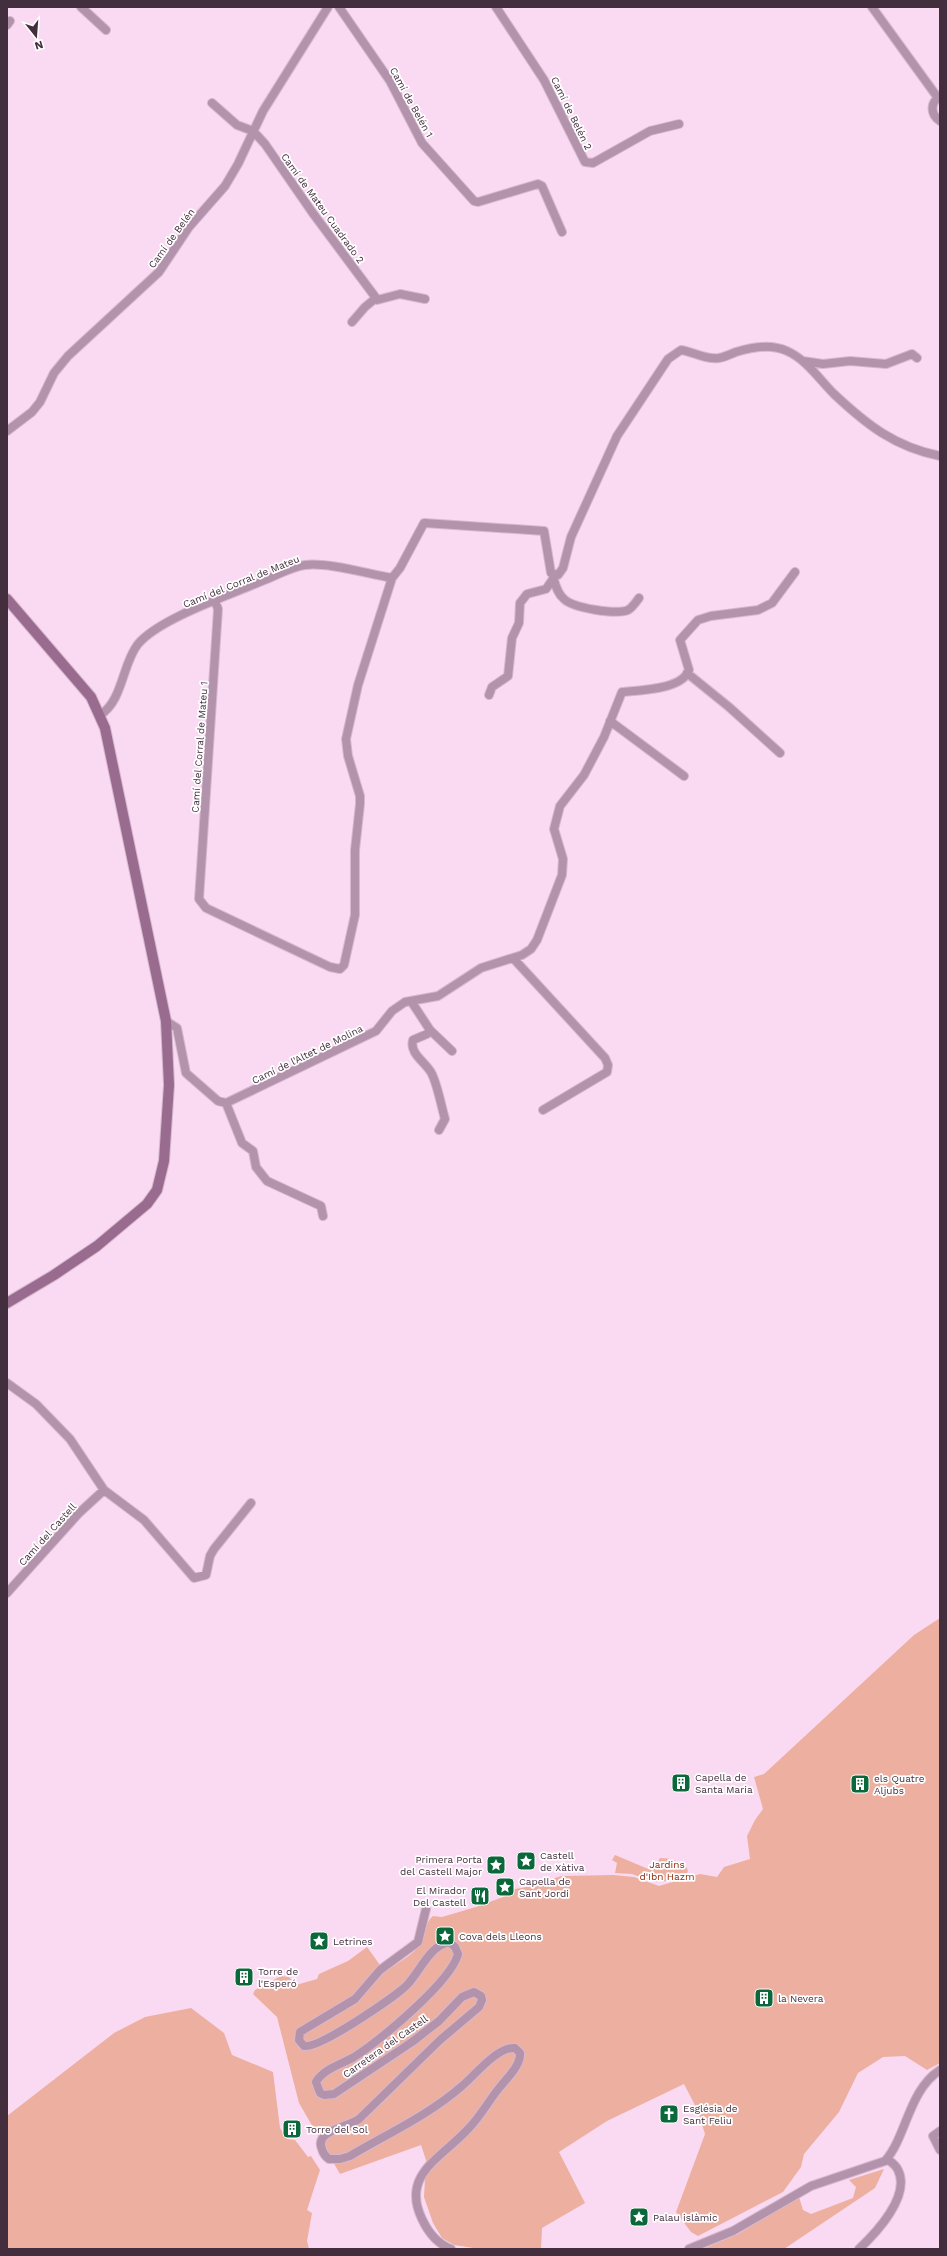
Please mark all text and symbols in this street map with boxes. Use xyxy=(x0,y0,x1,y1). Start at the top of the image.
north arrow xyxy=(16,16,56,56)
text: N xyxy=(33,38,45,52)
street label: Camí de Belén 1 xyxy=(388,65,435,139)
street label: Camí de Belén 2 xyxy=(549,75,594,152)
street label: Camí de Mateu Cuadrado 2 xyxy=(279,151,366,266)
street label: Camí de Belén xyxy=(146,206,197,270)
street label: Camí del Corral de Mateu xyxy=(181,553,301,610)
street label: Camí del Corral de Mateu 1 xyxy=(189,681,210,813)
street label: Camí de l'Altet de Molina xyxy=(250,1023,365,1086)
street label: Camí del Castell xyxy=(16,1501,78,1568)
building icon: Capella de Santa Maria xyxy=(670,1772,692,1794)
place label: Capella de Santa Maria xyxy=(695,1772,753,1795)
building icon: els Quatre Aljubs xyxy=(849,1773,871,1795)
place label: els Quatre Aljubs xyxy=(874,1773,925,1796)
place icon: Castell de Xàtiva xyxy=(515,1850,537,1872)
place label: Castell de Xàtiva xyxy=(540,1850,585,1873)
place label: Primera Porta del Castell Major xyxy=(400,1854,482,1877)
place icon: Primera Porta del Castell Major xyxy=(485,1854,507,1876)
park label: Jardins d'Ibn Hazm xyxy=(639,1859,695,1882)
place icon: Capella de Sant Jordi xyxy=(494,1876,516,1898)
place label: Capella de Sant Jordi xyxy=(519,1876,571,1899)
place label: El Mirador Del Castell xyxy=(413,1885,466,1908)
restaurant icon: El Mirador Del Castell xyxy=(469,1885,491,1907)
place icon: Cova dels Lleons xyxy=(434,1925,456,1947)
place icon: Letrines xyxy=(308,1930,330,1952)
place label: Cova dels Lleons xyxy=(459,1931,542,1942)
place label: Letrines xyxy=(333,1936,373,1947)
building icon: Torre de l'Esperó xyxy=(233,1966,255,1988)
place label: Torre de l'Esperó xyxy=(258,1966,298,1989)
building icon: la Nevera xyxy=(753,1987,775,2009)
place label: la Nevera xyxy=(778,1993,824,2004)
street label: Carretera del Castell xyxy=(341,2013,430,2080)
church icon: Església de Sant Feliu xyxy=(658,2103,680,2125)
place label: Església de Sant Feliu xyxy=(683,2103,738,2126)
building icon: Torre del Sol xyxy=(281,2118,303,2140)
place label: Torre del Sol xyxy=(306,2124,368,2135)
place icon: Palau islàmic xyxy=(628,2206,650,2228)
place label: Palau islàmic xyxy=(653,2212,718,2223)

